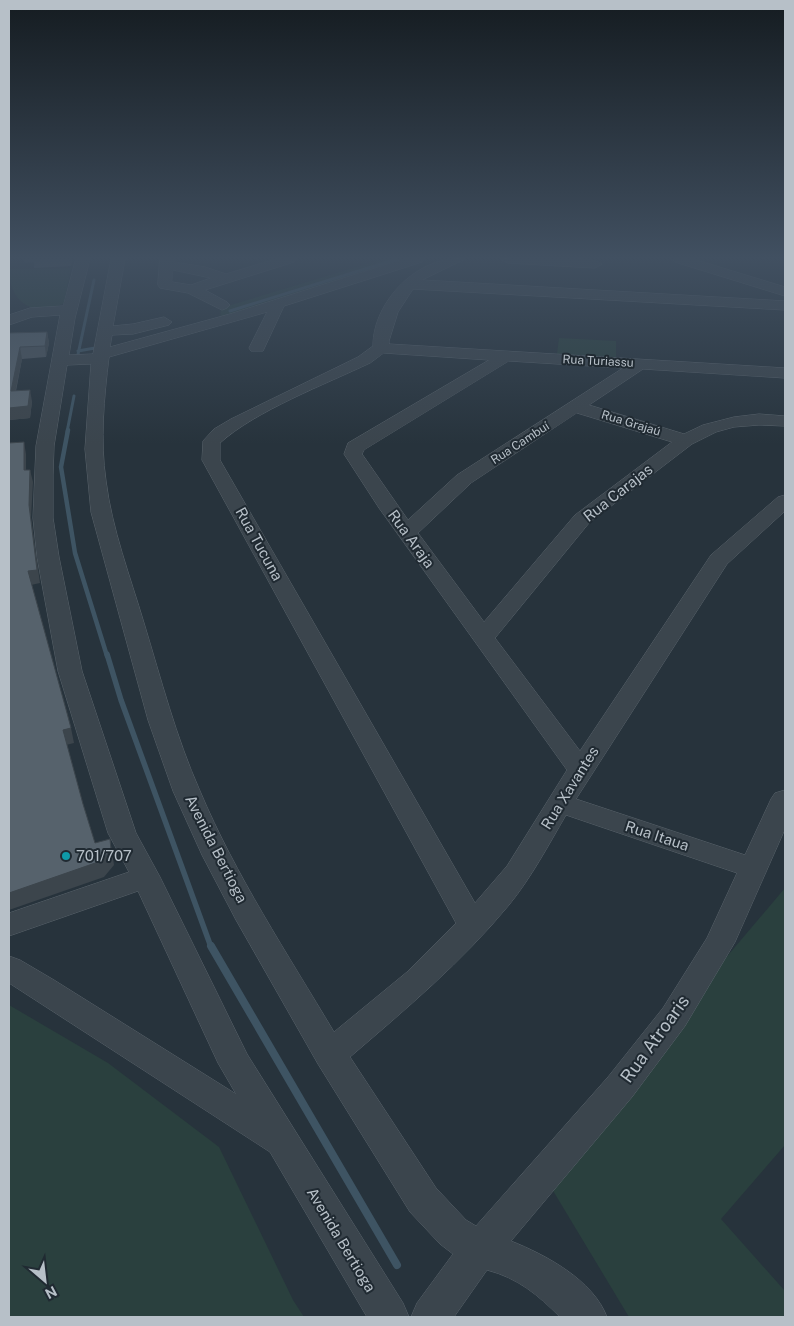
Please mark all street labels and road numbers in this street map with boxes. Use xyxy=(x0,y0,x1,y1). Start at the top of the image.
street label: Rua Turiassu xyxy=(562,352,634,370)
street label: Rua Grajaú xyxy=(600,407,662,439)
street label: Rua Cambuí xyxy=(488,418,553,467)
street label: Rua Carajas xyxy=(580,460,656,525)
street label: Rua Tucuna xyxy=(232,504,287,583)
street label: Rua Araja xyxy=(385,506,438,571)
street label: Rua Xavantes xyxy=(537,743,602,832)
street label: Avenida Bertioga xyxy=(182,792,251,905)
street label: Rua Itaua xyxy=(623,817,691,854)
street label: Rua Atroaris xyxy=(616,991,693,1087)
street label: Avenida Bertioga xyxy=(304,1185,379,1295)

